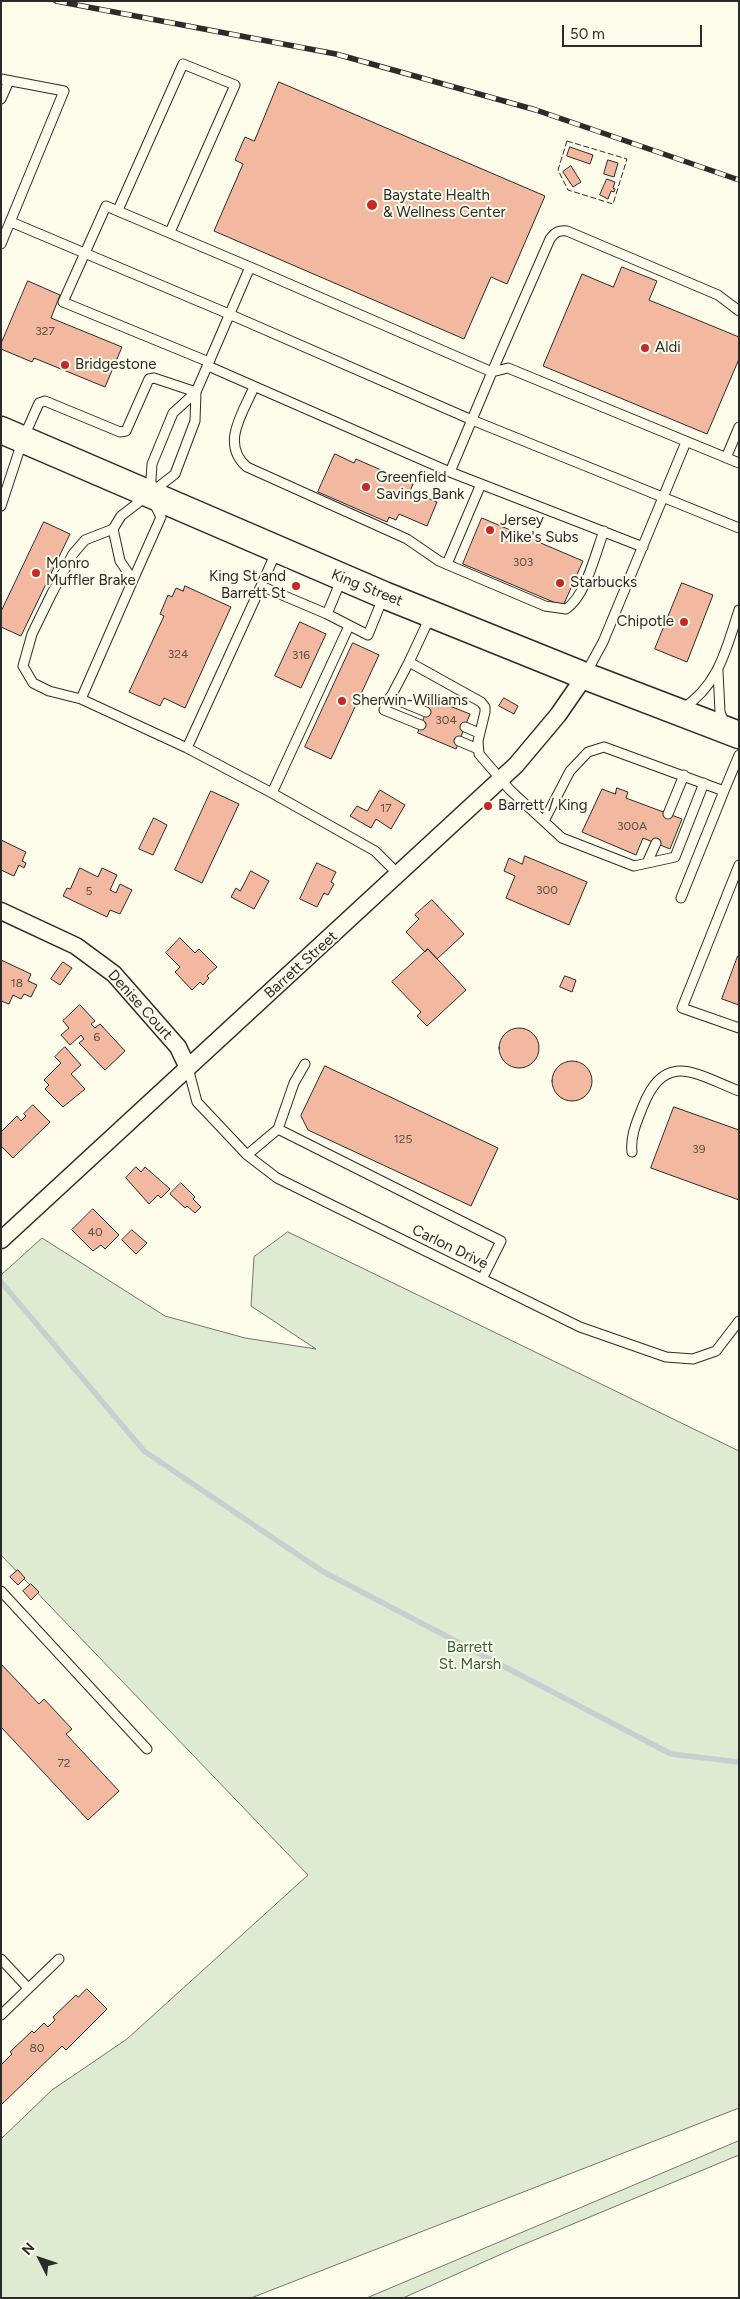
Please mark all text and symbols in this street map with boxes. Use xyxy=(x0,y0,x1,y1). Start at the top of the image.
scale bar xyxy=(565,15,705,47)
text: 50 m xyxy=(570,25,605,43)
place label: Baystate Health & Wellness Center xyxy=(383,187,505,222)
marker: Baystate Health & Wellness Center xyxy=(365,198,379,212)
house number: 327 xyxy=(35,324,55,338)
place label: Aldi xyxy=(655,339,681,357)
marker: Aldi xyxy=(639,342,651,354)
place label: Bridgestone xyxy=(75,356,156,374)
marker: Bridgestone xyxy=(59,359,71,371)
place label: Greenfield Savings Bank xyxy=(376,469,464,504)
marker: Greenfield Savings Bank xyxy=(360,481,372,493)
place label: Jersey Mike's Subs xyxy=(500,512,579,547)
marker: Jersey Mike's Subs xyxy=(484,524,496,536)
place label: Monro Muffler Brake xyxy=(46,555,136,590)
house number: 303 xyxy=(513,555,533,569)
street label: King Street xyxy=(329,566,405,610)
marker: Monro Muffler Brake xyxy=(30,567,42,579)
place label: King St and Barrett St xyxy=(209,568,286,603)
place label: Starbucks xyxy=(570,574,637,592)
marker: Starbucks xyxy=(554,577,566,589)
marker: King St and Barrett St xyxy=(290,580,302,592)
place label: Chipotle xyxy=(617,613,674,631)
marker: Chipotle xyxy=(678,616,690,628)
house number: 324 xyxy=(168,647,188,661)
house number: 316 xyxy=(292,648,310,662)
place label: Sherwin-Williams xyxy=(352,692,468,710)
marker: Sherwin-Williams xyxy=(336,695,348,707)
house number: 304 xyxy=(435,713,457,727)
place label: Barrett / King xyxy=(498,797,588,815)
marker: Barrett / King xyxy=(482,800,494,812)
house number: 17 xyxy=(380,801,392,815)
house number: 300A xyxy=(617,819,647,833)
house number: 300 xyxy=(536,883,558,897)
house number: 5 xyxy=(86,884,92,898)
street label: Barrett Street xyxy=(261,927,341,1003)
street label: Denise Court xyxy=(104,966,176,1044)
house number: 18 xyxy=(11,976,23,990)
house number: 6 xyxy=(94,1030,100,1044)
house number: 125 xyxy=(394,1132,412,1146)
house number: 39 xyxy=(692,1142,706,1156)
street label: Carlon Drive xyxy=(409,1221,491,1273)
house number: 40 xyxy=(87,1225,103,1239)
park label: Barrett St. Marsh xyxy=(439,1639,501,1674)
house number: 72 xyxy=(57,1756,71,1770)
house number: 80 xyxy=(29,2041,45,2055)
north arrow xyxy=(15,2234,65,2284)
text: N xyxy=(18,2239,38,2258)

